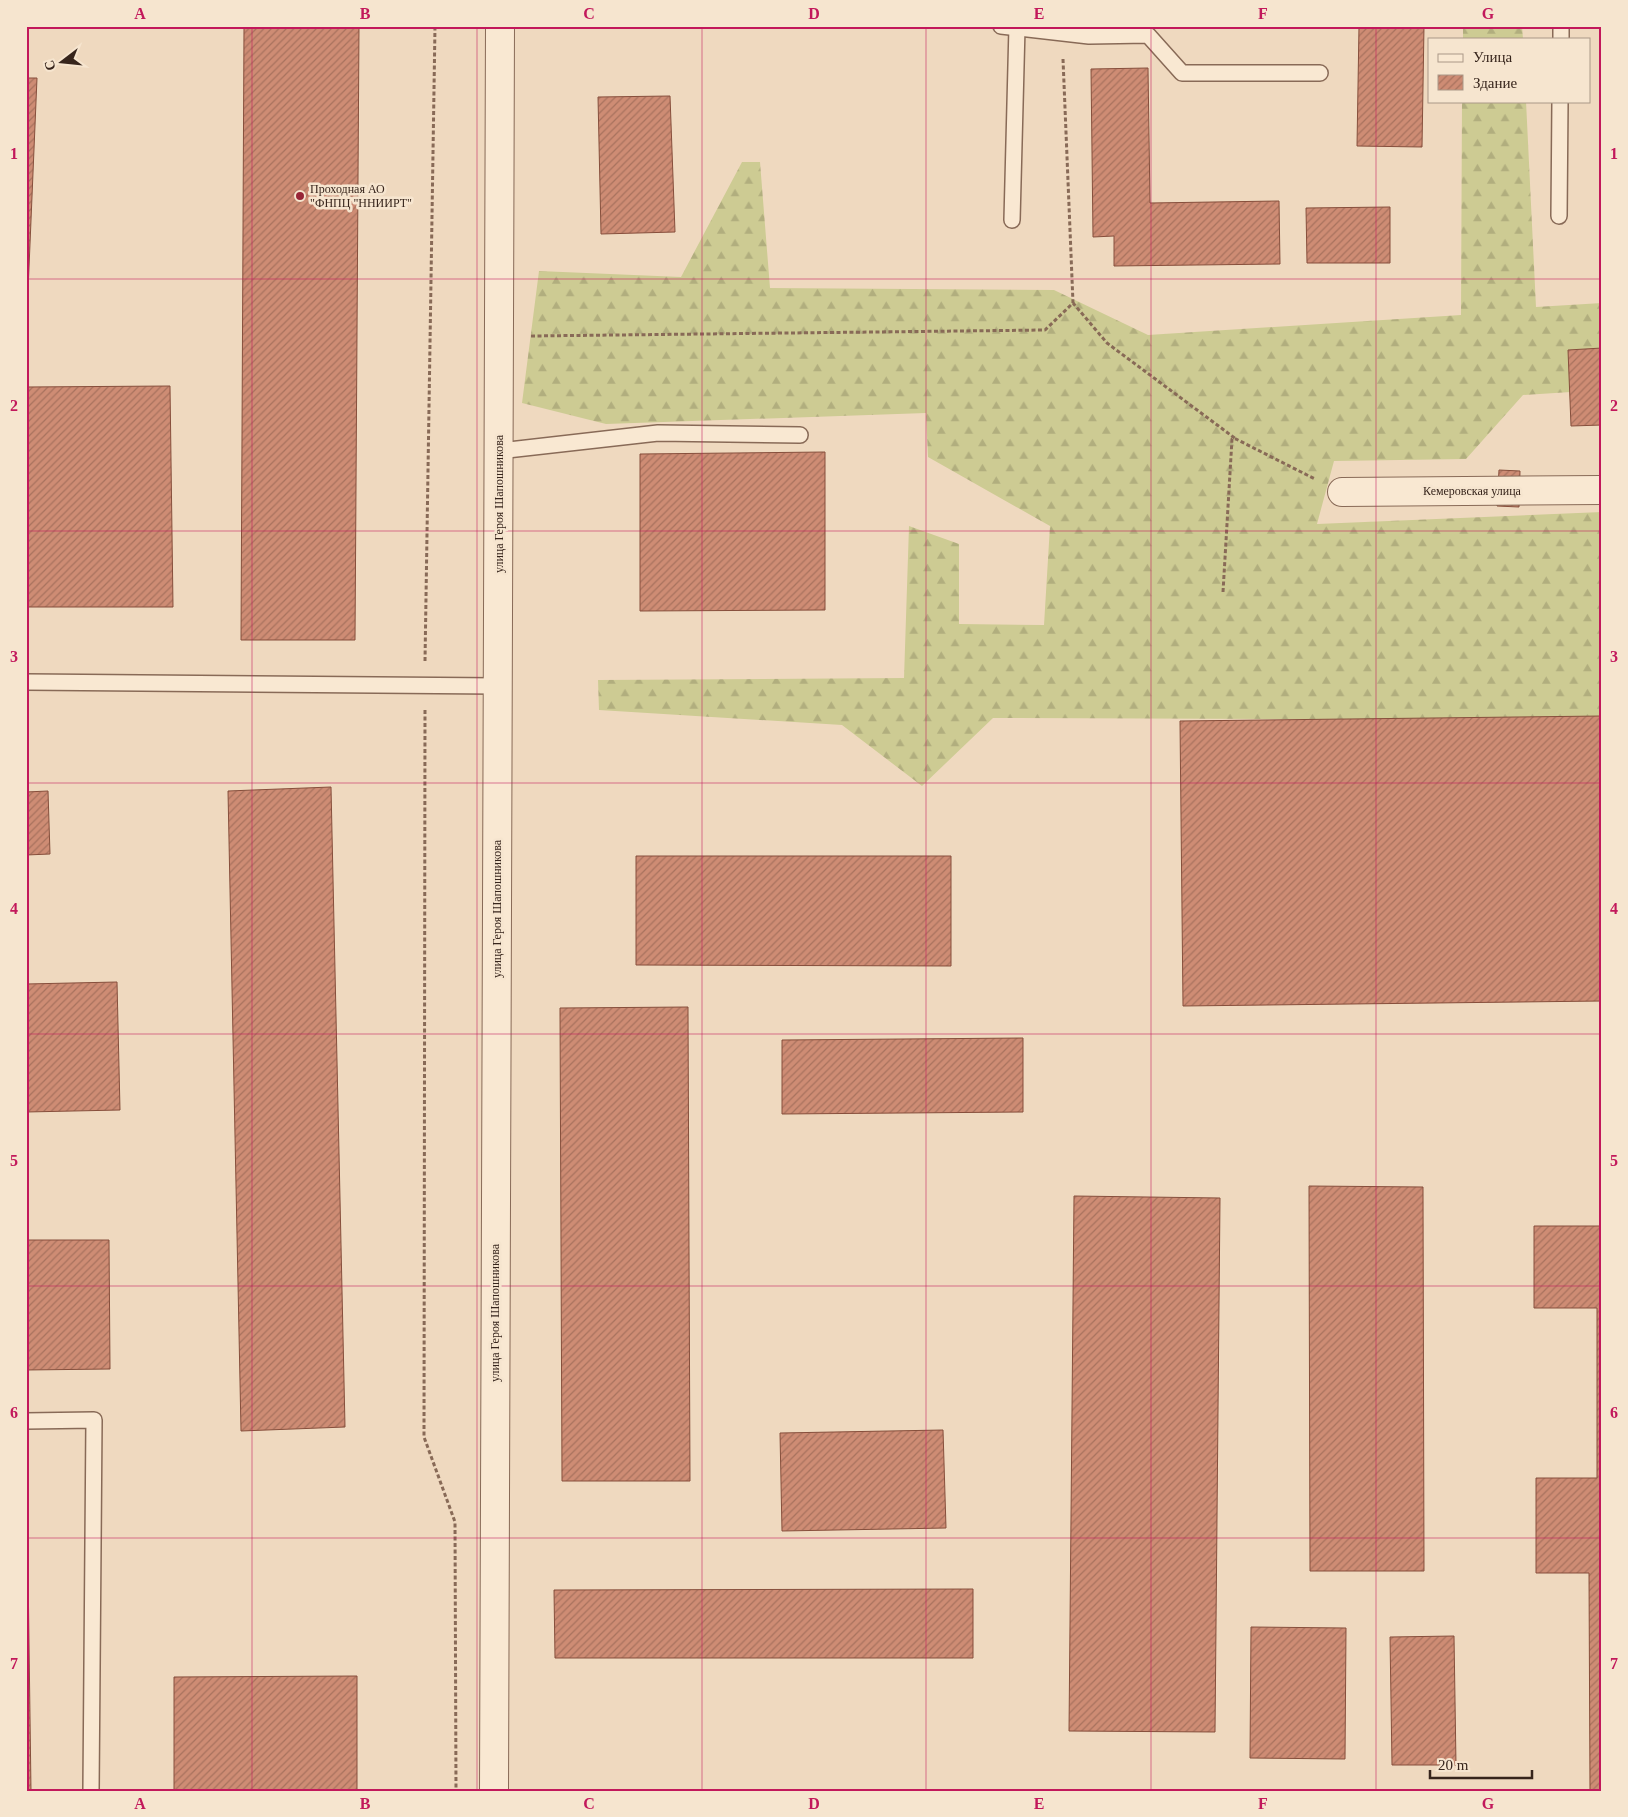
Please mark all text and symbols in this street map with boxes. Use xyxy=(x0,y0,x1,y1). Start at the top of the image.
text: A xyxy=(134,5,146,22)
text: B xyxy=(360,5,371,22)
text: C xyxy=(583,5,595,22)
text: D xyxy=(808,5,820,22)
text: E xyxy=(1034,5,1044,22)
text: F xyxy=(1258,5,1268,22)
text: G xyxy=(1482,5,1495,22)
north arrow xyxy=(38,38,88,88)
legend xyxy=(1428,38,1590,102)
text: Улица xyxy=(1473,49,1512,65)
text: С xyxy=(41,59,59,72)
text: Здание xyxy=(1473,75,1517,91)
text: 1 xyxy=(10,145,18,162)
text: 1 xyxy=(1610,145,1618,162)
place label: Проходная АО "ФНПЦ "ННИИРТ" xyxy=(310,182,412,210)
marker: Проходная АО "ФНПЦ "ННИИРТ" xyxy=(294,190,306,202)
text: 2 xyxy=(10,397,18,414)
text: 2 xyxy=(1610,397,1618,414)
street label: улица Героя Шапошникова xyxy=(492,434,506,573)
street label: Кемеровская улица xyxy=(1423,484,1522,498)
text: 3 xyxy=(10,648,18,665)
text: 3 xyxy=(1610,648,1618,665)
street label: улица Героя Шапошникова xyxy=(490,839,504,978)
text: 4 xyxy=(10,900,18,917)
text: 4 xyxy=(1610,900,1618,917)
text: 5 xyxy=(10,1152,18,1169)
text: 5 xyxy=(1610,1152,1618,1169)
street label: улица Героя Шапошникова xyxy=(488,1243,502,1382)
text: 6 xyxy=(10,1404,18,1421)
text: 6 xyxy=(1610,1404,1618,1421)
text: 7 xyxy=(10,1655,18,1672)
text: 7 xyxy=(1610,1655,1618,1672)
scale bar xyxy=(1430,1747,1533,1779)
text: 20 m xyxy=(1438,1757,1469,1773)
text: A xyxy=(134,1795,146,1812)
text: B xyxy=(360,1795,371,1812)
text: C xyxy=(583,1795,595,1812)
text: D xyxy=(808,1795,820,1812)
text: E xyxy=(1034,1795,1044,1812)
text: F xyxy=(1258,1795,1268,1812)
text: G xyxy=(1482,1795,1495,1812)

